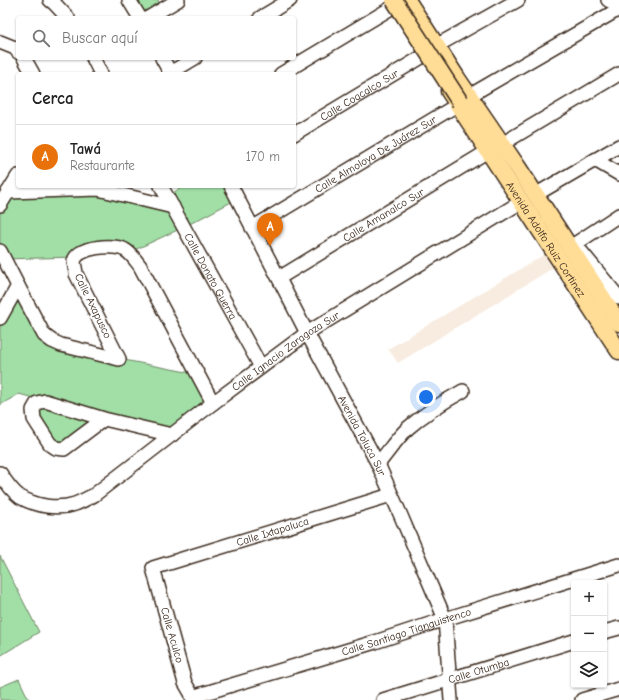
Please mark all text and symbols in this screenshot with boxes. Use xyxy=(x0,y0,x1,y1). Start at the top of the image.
search box xyxy=(16,16,296,60)
icon: search xyxy=(30,27,52,49)
text: Buscar aquí xyxy=(62,29,138,47)
street label: Calle Coacalco Sur xyxy=(318,66,401,123)
text: Cerca xyxy=(32,89,74,108)
street label: Calle Almoloya De Juárez Sur xyxy=(312,112,439,195)
text: Tawá xyxy=(70,140,101,158)
text: A xyxy=(41,149,49,164)
text: 170 m xyxy=(246,149,280,164)
text: Restaurante xyxy=(70,158,135,173)
street label: Avenida Adolfo Ruiz Cortinez xyxy=(503,179,588,299)
street label: Calle Amanalco Sur xyxy=(340,185,427,244)
pin: A xyxy=(257,213,283,246)
street label: Calle Donato Guerra xyxy=(182,231,240,322)
street label: Calle Axapusco xyxy=(72,271,114,341)
street label: Calle Ignacio Zaragoza Sur xyxy=(229,308,342,393)
your location xyxy=(416,387,436,407)
street label: Avenida Toluca Sur xyxy=(335,393,389,478)
street label: Calle Ixtapaluca xyxy=(235,514,310,549)
map controls xyxy=(571,580,607,688)
button: + xyxy=(571,580,607,616)
street label: Calle Santiago Tianguistenco xyxy=(340,605,473,658)
street label: Calle Aculco xyxy=(158,606,186,664)
button: − xyxy=(571,616,607,652)
button: layers xyxy=(571,652,607,688)
street label: Calle Otumba xyxy=(447,655,511,686)

